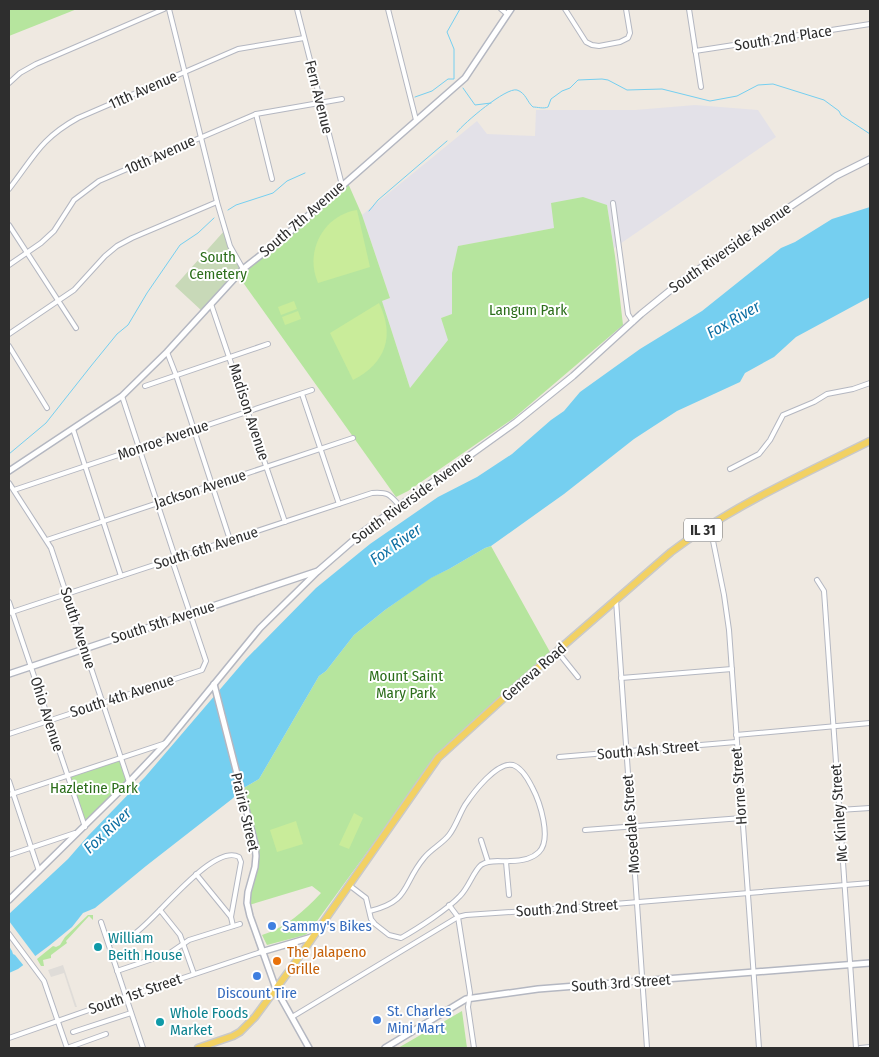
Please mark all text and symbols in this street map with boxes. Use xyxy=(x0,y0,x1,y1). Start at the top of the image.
street label: South 2nd Place xyxy=(733,21,833,55)
street label: Fern Avenue xyxy=(301,58,337,136)
street label: 11th Avenue xyxy=(106,67,180,113)
street label: 10th Avenue xyxy=(122,132,198,178)
street label: South 7th Avenue xyxy=(256,177,348,261)
street label: South Riverside Avenue xyxy=(666,199,794,297)
park label: South Cemetery xyxy=(189,248,247,283)
water label: Fox River xyxy=(703,296,764,342)
park label: Langum Park xyxy=(489,301,567,319)
street label: Madison Avenue xyxy=(225,361,273,463)
street label: Monroe Avenue xyxy=(115,416,211,464)
street label: South Riverside Avenue xyxy=(348,448,476,548)
street label: Jackson Avenue xyxy=(152,466,248,512)
road number: IL 31 xyxy=(684,518,722,542)
water label: Fox River xyxy=(366,520,425,569)
street label: South 6th Avenue xyxy=(152,523,260,573)
street label: South Avenue xyxy=(56,585,100,671)
street label: South 5th Avenue xyxy=(109,597,217,647)
street label: Geneva Road xyxy=(498,639,570,705)
park label: Mount Saint Mary Park xyxy=(369,667,443,702)
street label: South 4th Avenue xyxy=(68,671,176,721)
street label: Ohio Avenue xyxy=(26,674,68,754)
street label: South Ash Street xyxy=(596,737,700,763)
street label: Horne Street xyxy=(727,746,751,826)
street label: Mc Kinley Street xyxy=(827,763,851,863)
street label: Prairie Street xyxy=(227,771,263,853)
street label: Mosedale Street xyxy=(619,774,643,874)
park label: Hazletine Park xyxy=(50,779,138,797)
water label: Fox River xyxy=(80,803,135,857)
street label: South 2nd Street xyxy=(515,895,619,921)
place label: Sammy's Bikes xyxy=(282,917,372,935)
marker: Sammy's Bikes xyxy=(266,920,278,932)
place label: William Beith House xyxy=(108,929,182,964)
marker: William Beith House xyxy=(92,941,104,953)
place label: The Jalapeno Grille xyxy=(287,943,367,978)
marker: The Jalapeno Grille xyxy=(271,955,283,967)
street label: South 1st Street xyxy=(86,970,184,1018)
marker: Discount Tire xyxy=(251,970,263,982)
street label: South 3rd Street xyxy=(571,971,671,995)
place label: Discount Tire xyxy=(217,984,297,1002)
place label: St. Charles Mini Mart xyxy=(387,1002,452,1037)
place label: Whole Foods Market xyxy=(170,1004,248,1039)
marker: St. Charles Mini Mart xyxy=(371,1014,383,1026)
marker: Whole Foods Market xyxy=(154,1016,166,1028)

